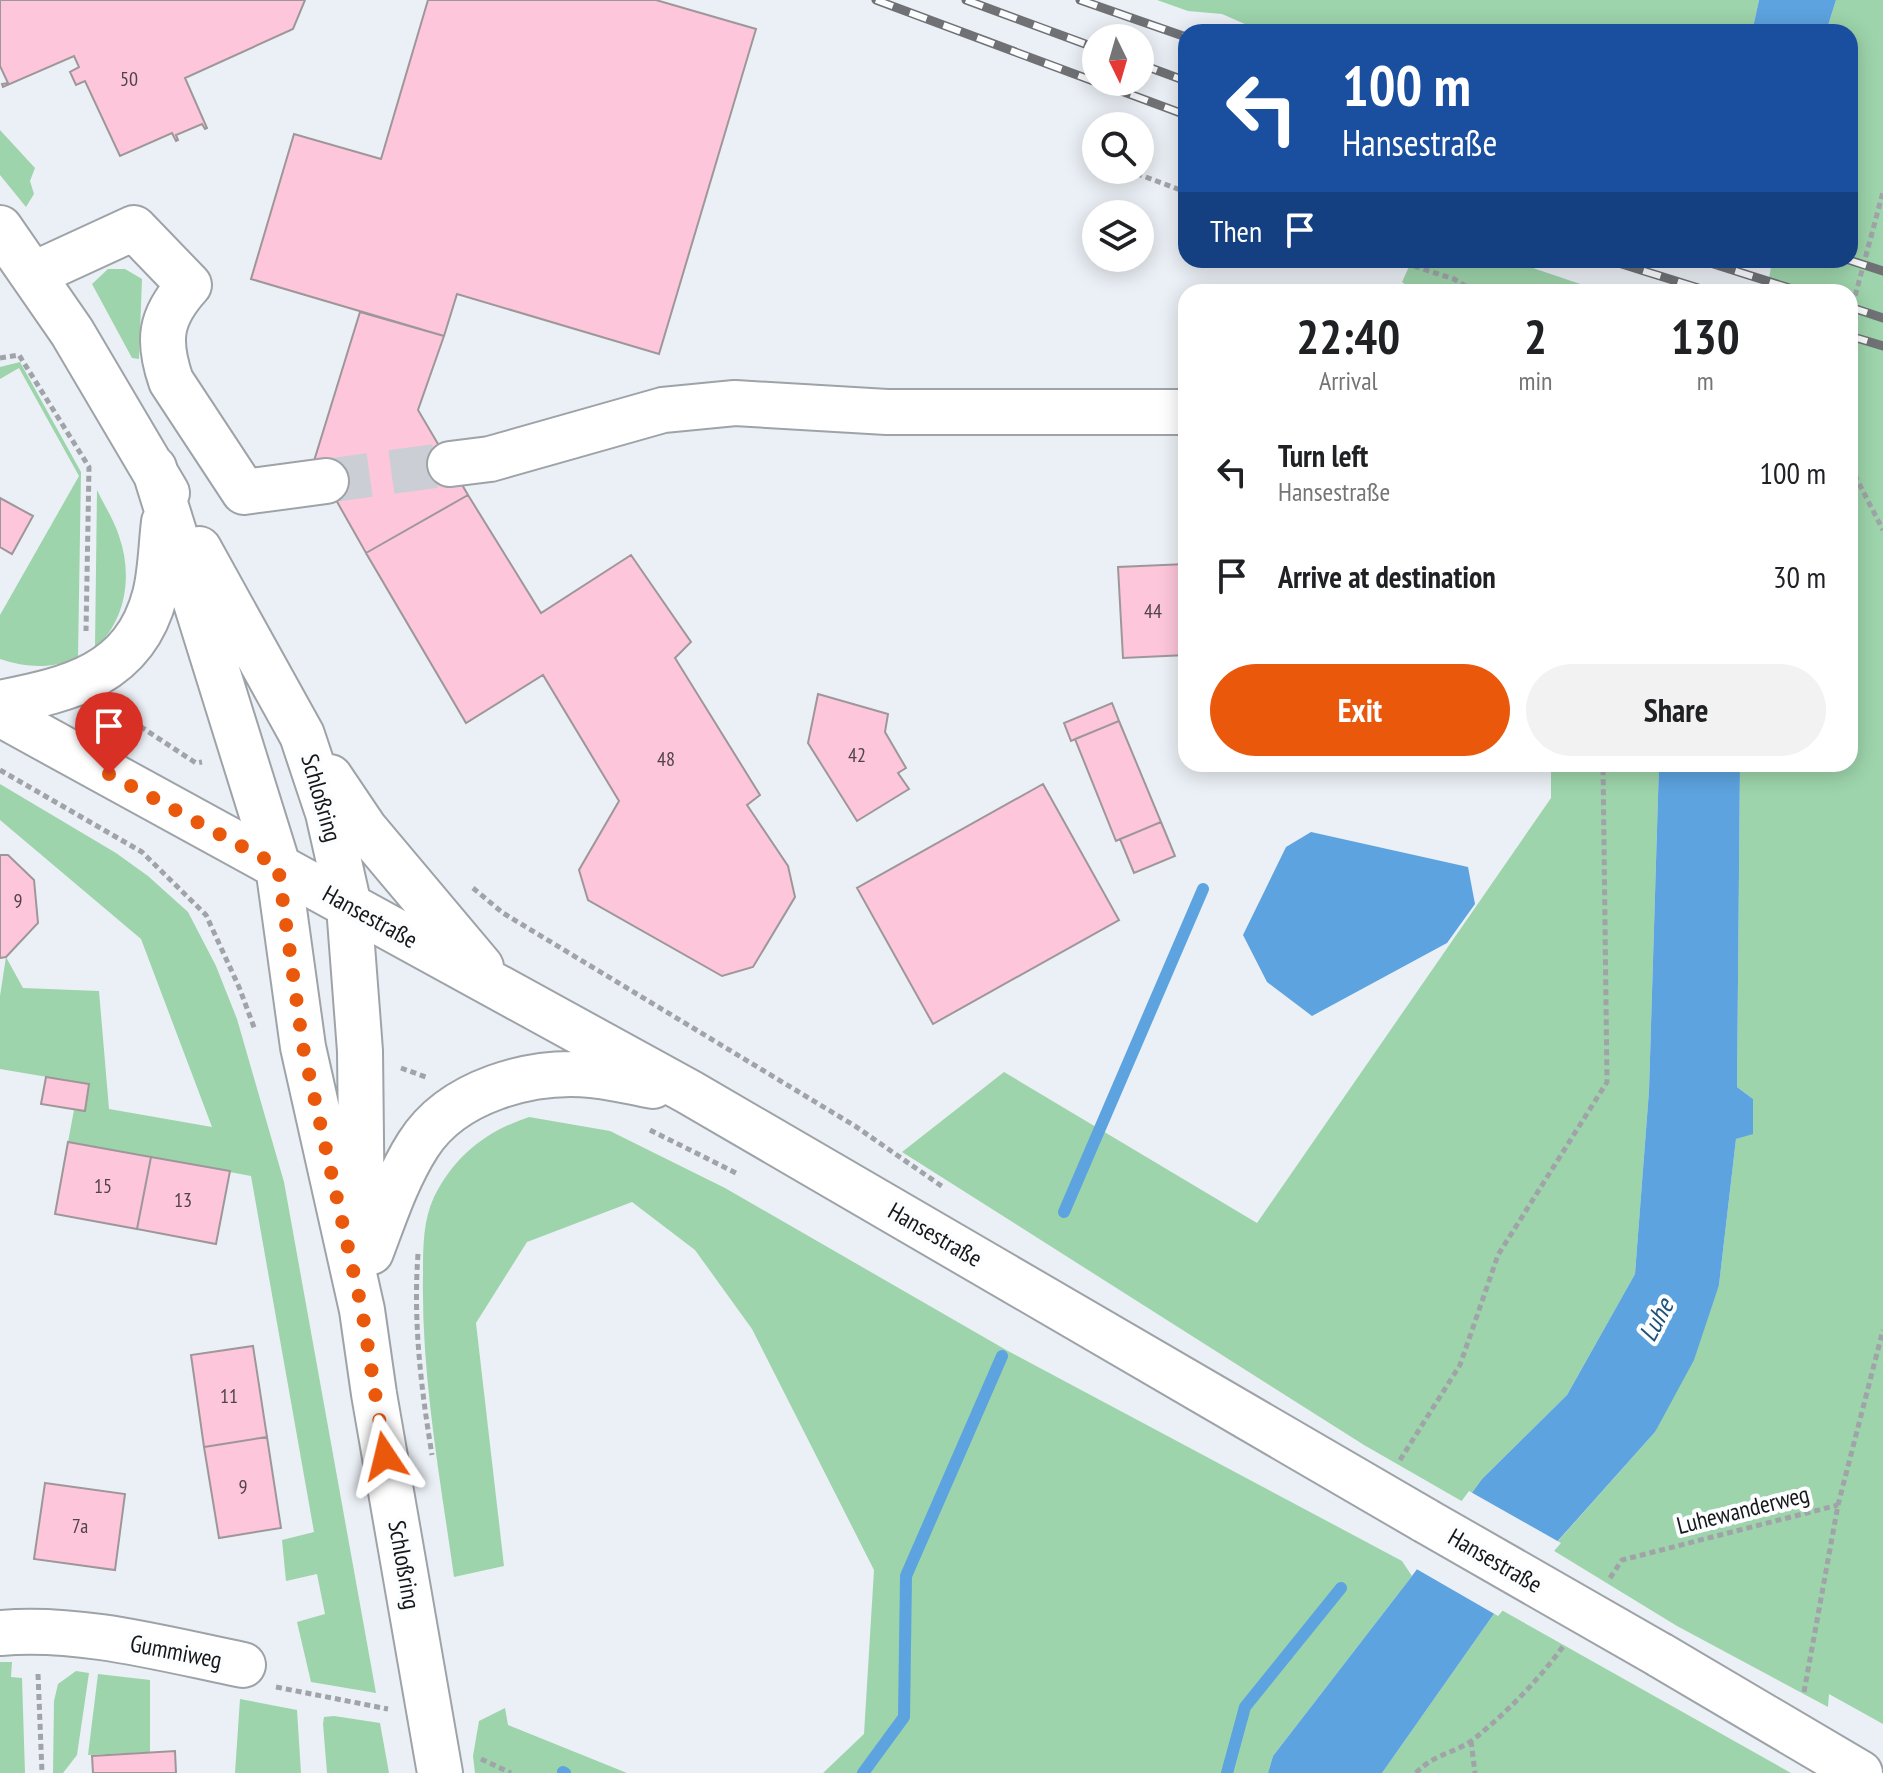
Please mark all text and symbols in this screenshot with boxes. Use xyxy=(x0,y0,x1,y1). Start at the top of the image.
north arrow xyxy=(1082,24,1154,96)
map controls xyxy=(1082,24,1154,272)
text: 100 m xyxy=(1342,49,1471,121)
icon: left xyxy=(1210,56,1314,160)
house number: 50 xyxy=(120,66,138,92)
button: search xyxy=(1082,112,1154,184)
text: Hansestraße xyxy=(1342,119,1497,166)
button: layers xyxy=(1082,200,1154,272)
icon: arrive xyxy=(1278,208,1322,252)
text: Then xyxy=(1210,211,1262,250)
text: 22:40 xyxy=(1296,305,1400,367)
text: 2 xyxy=(1524,305,1547,367)
text: 130 xyxy=(1671,305,1740,367)
text: Arrival xyxy=(1319,364,1378,397)
text: min xyxy=(1518,364,1552,397)
text: m xyxy=(1697,364,1714,397)
text: Turn left xyxy=(1278,436,1368,475)
icon: left xyxy=(1210,450,1254,494)
text: 100 m xyxy=(1760,453,1826,492)
text: Hansestraße xyxy=(1278,475,1390,508)
icon: arrive xyxy=(1210,554,1254,598)
text: Arrive at destination xyxy=(1278,557,1496,596)
text: 30 m xyxy=(1773,557,1826,596)
house number: 44 xyxy=(1144,598,1162,624)
button: Exit xyxy=(1210,664,1510,756)
button: Share xyxy=(1526,664,1826,756)
pin xyxy=(75,692,143,774)
icon: arrive xyxy=(87,704,131,748)
house number: 42 xyxy=(848,742,866,768)
house number: 48 xyxy=(657,746,675,772)
street label: Schloßring xyxy=(294,750,349,845)
street label: Hansestraße xyxy=(317,878,423,955)
house number: 9 xyxy=(14,888,23,914)
house number: 15 xyxy=(94,1173,112,1199)
house number: 13 xyxy=(174,1187,192,1213)
street label: Hansestraße xyxy=(883,1195,988,1274)
water label: Luhe xyxy=(1631,1291,1681,1347)
house number: 11 xyxy=(220,1383,238,1409)
position arrow xyxy=(343,1414,427,1498)
house number: 9 xyxy=(239,1474,248,1500)
street label: Luhewanderweg xyxy=(1673,1478,1812,1541)
house number: 7a xyxy=(72,1513,88,1539)
street label: Schloßring xyxy=(381,1518,428,1612)
street label: Hansestraße xyxy=(1443,1521,1548,1600)
street label: Gummiweg xyxy=(128,1627,225,1676)

